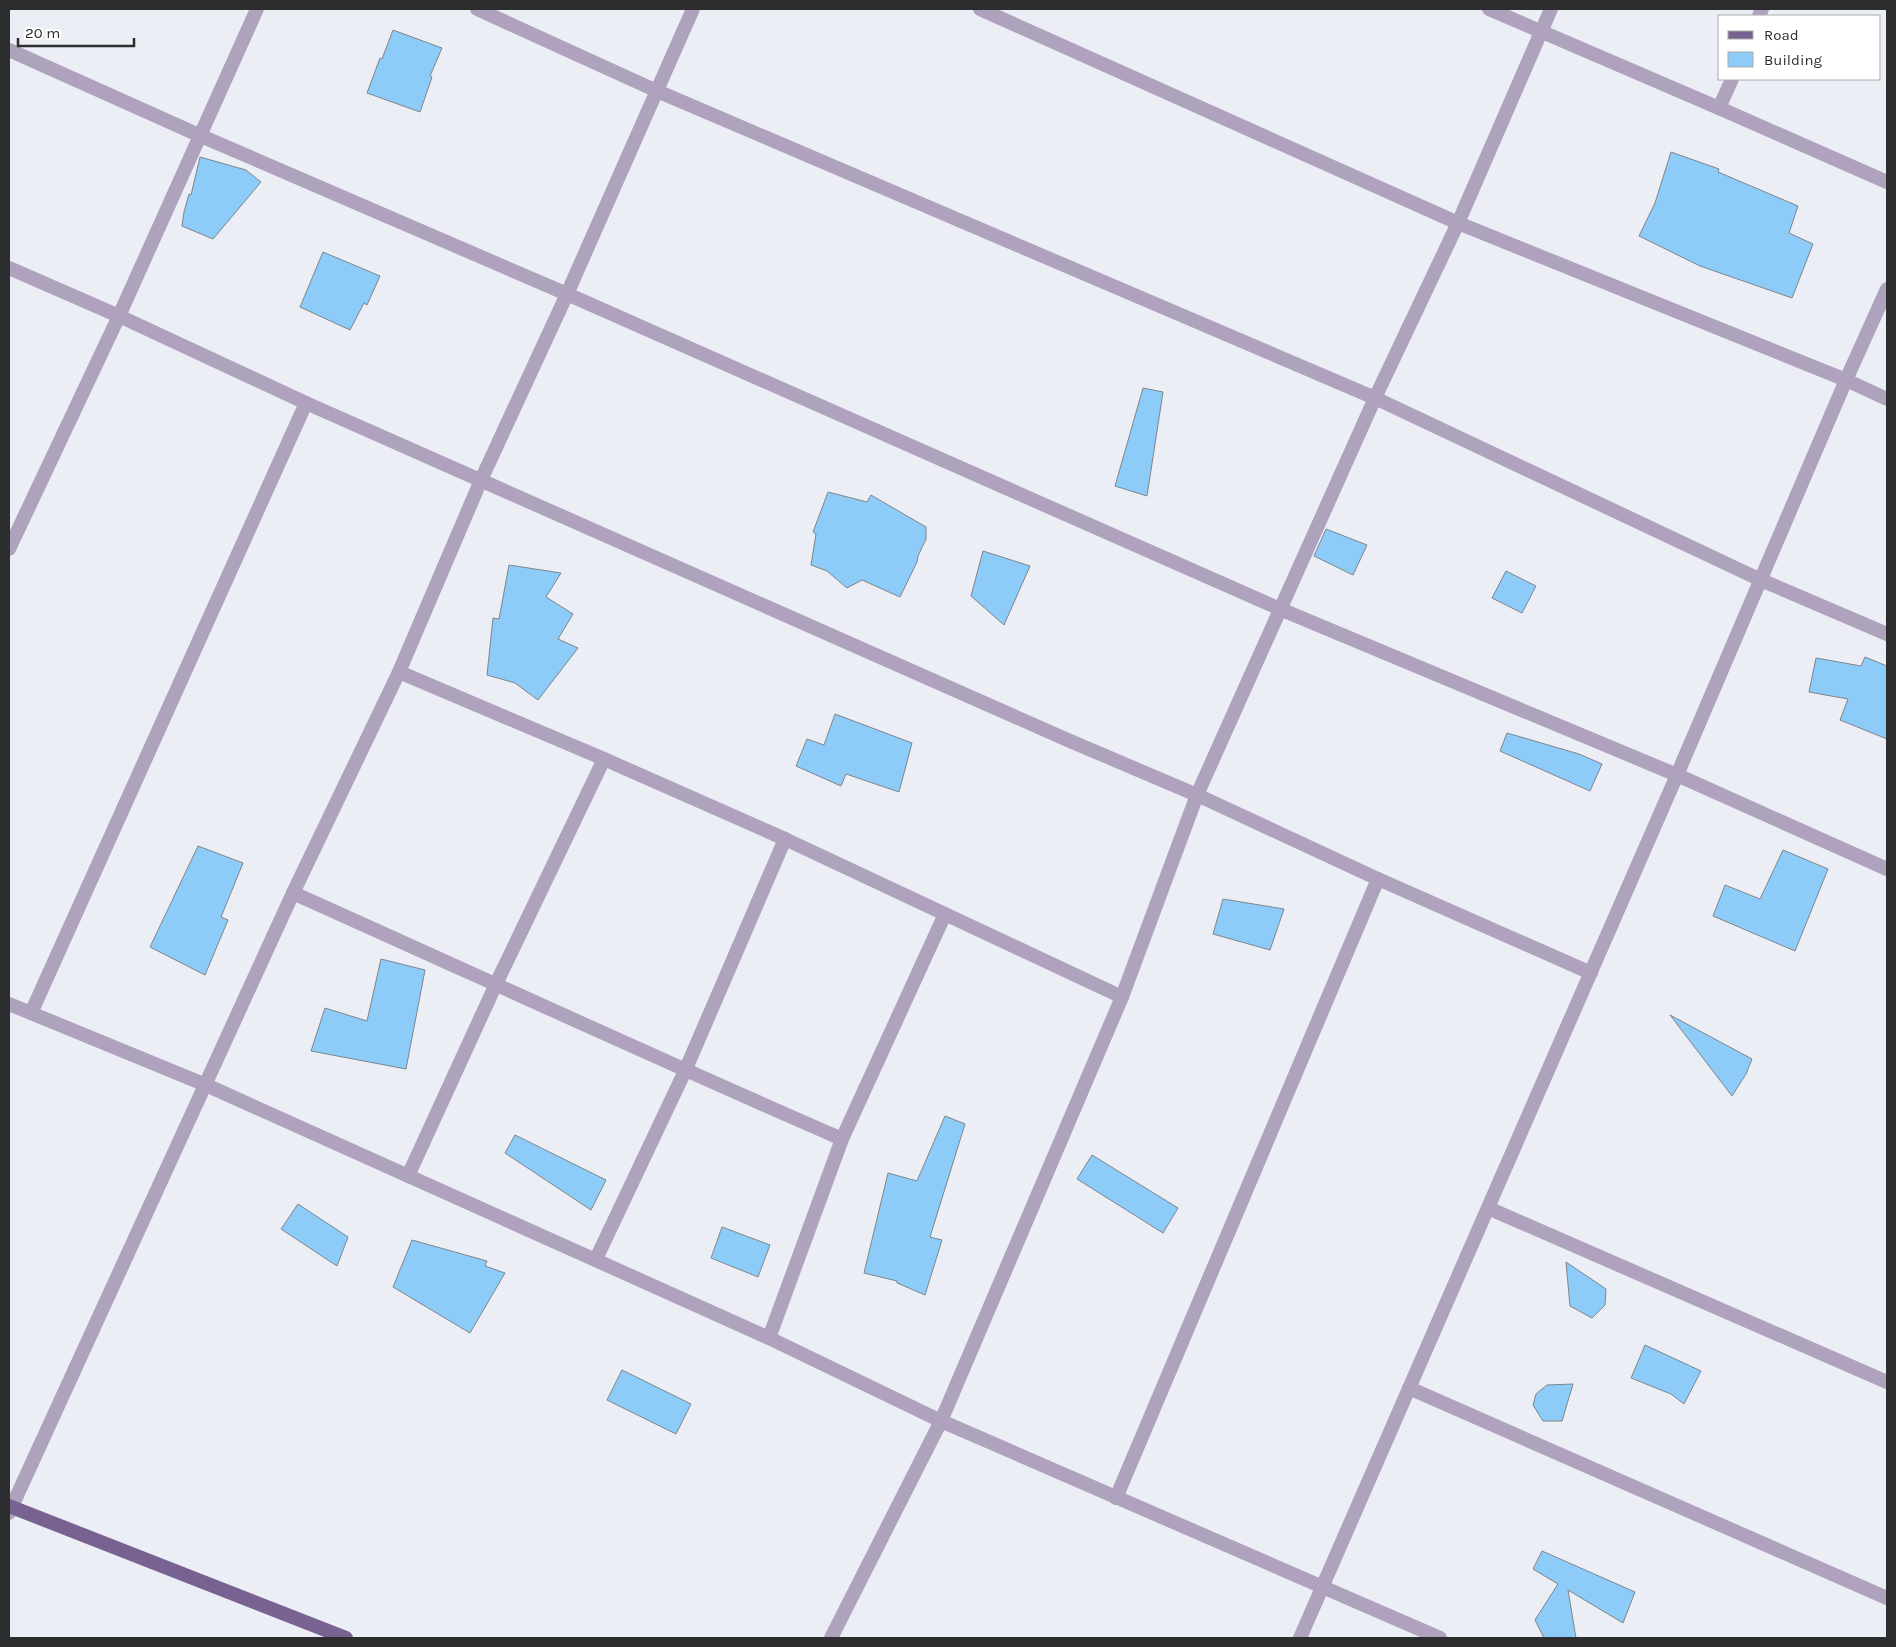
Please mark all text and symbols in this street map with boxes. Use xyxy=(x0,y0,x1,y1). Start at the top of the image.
scale bar xyxy=(18,15,134,47)
legend xyxy=(1718,15,1881,80)
text: 20 m xyxy=(25,24,60,42)
text: Road xyxy=(1764,26,1799,44)
text: Building xyxy=(1764,51,1822,69)

